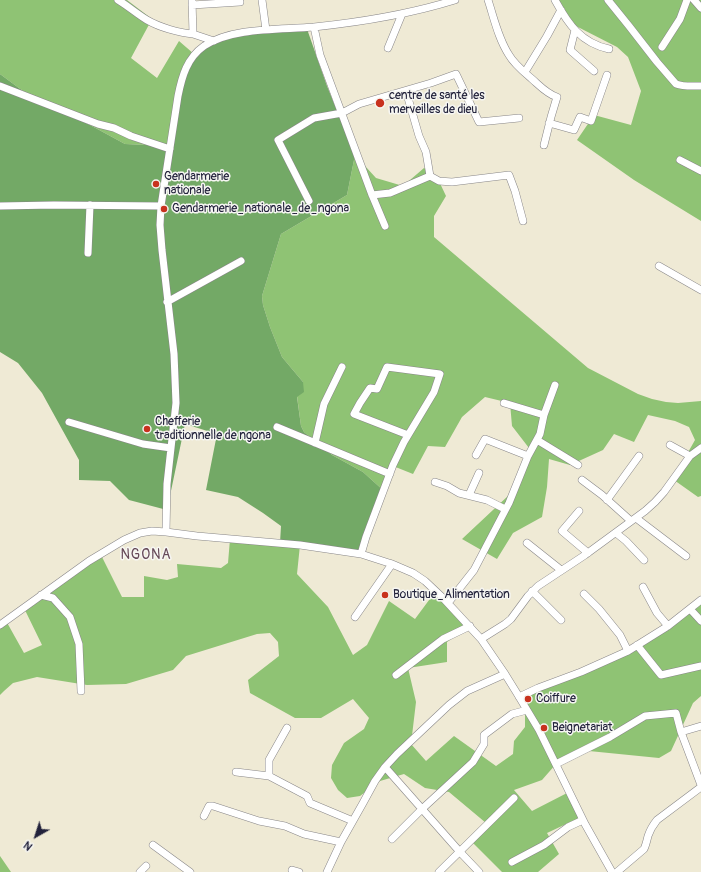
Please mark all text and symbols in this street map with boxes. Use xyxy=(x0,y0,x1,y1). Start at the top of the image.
place label: centre de santé les merveilles de dieu xyxy=(389,89,485,117)
marker: centre de santé les merveilles de dieu xyxy=(374,97,386,109)
place label: Gendarmerie nationale xyxy=(164,170,229,198)
marker: Gendarmerie nationale xyxy=(151,179,161,189)
place label: Gendarmerie_nationale_de_ngona xyxy=(172,202,349,216)
marker: Gendarmerie_nationale_de_ngona xyxy=(159,204,169,214)
place label: Chefferie traditionnelle de ngona xyxy=(155,415,271,443)
marker: Chefferie traditionnelle de ngona xyxy=(142,424,152,434)
district label: NGONA xyxy=(120,547,172,563)
place label: Boutique_Alimentation xyxy=(393,588,510,602)
marker: Boutique_Alimentation xyxy=(380,590,390,600)
place label: Coiffure xyxy=(536,692,576,706)
marker: Coiffure xyxy=(523,694,533,704)
place label: Beignetariat xyxy=(552,721,612,735)
marker: Beignetariat xyxy=(539,723,549,733)
north arrow xyxy=(16,816,56,856)
text: N xyxy=(21,838,35,853)

